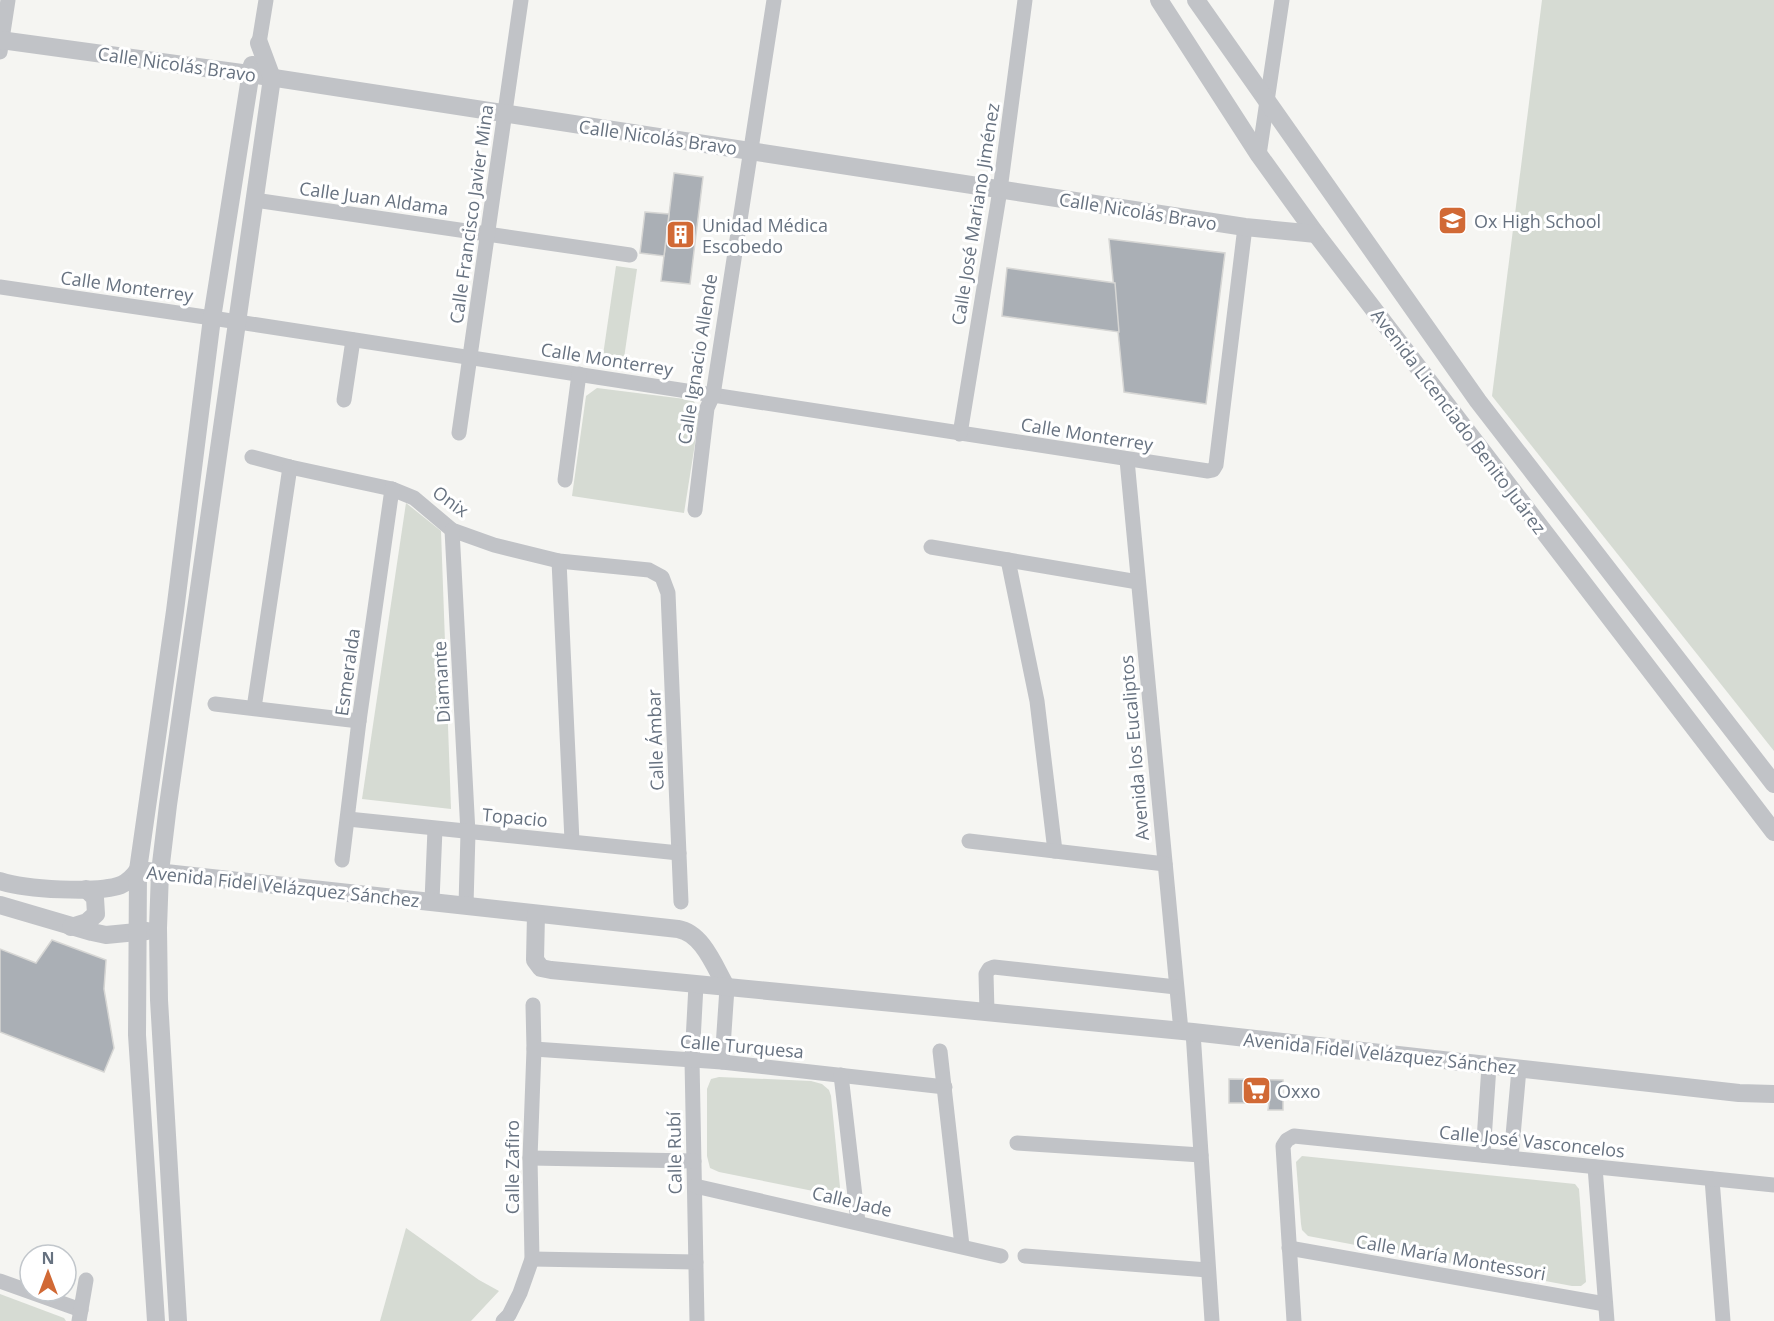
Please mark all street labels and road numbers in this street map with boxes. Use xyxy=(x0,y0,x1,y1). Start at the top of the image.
street label: Calle Nicolás Bravo xyxy=(96,41,258,87)
street label: Calle José Mariano Jiménez xyxy=(946,101,1004,327)
street label: Calle Francisco Javier Mina xyxy=(444,103,498,325)
street label: Calle Nicolás Bravo xyxy=(577,114,739,160)
street label: Calle Juan Aldama xyxy=(298,176,450,220)
street label: Calle Nicolás Bravo xyxy=(1057,187,1219,235)
street label: Calle Monterrey xyxy=(59,265,196,307)
street label: Calle Ignacio Allende xyxy=(672,272,722,446)
street label: Avenida Licenciado Benito Juárez xyxy=(1366,303,1552,539)
street label: Calle Monterrey xyxy=(539,337,676,381)
street label: Calle Monterrey xyxy=(1019,412,1156,456)
street label: Onix xyxy=(428,480,474,523)
street label: Esmeralda xyxy=(329,627,365,717)
street label: Diamante xyxy=(427,641,455,723)
street label: Avenida los Eucaliptos xyxy=(1114,654,1154,842)
street label: Calle Ámbar xyxy=(641,688,669,791)
street label: Topacio xyxy=(481,802,549,832)
street label: Avenida Fidel Velázquez Sánchez xyxy=(145,860,421,912)
street label: Avenida Fidel Velázquez Sánchez xyxy=(1242,1027,1518,1079)
street label: Calle Turquesa xyxy=(679,1029,805,1063)
street label: Calle Rubí xyxy=(661,1111,687,1195)
street label: Calle José Vasconcelos xyxy=(1438,1119,1626,1163)
street label: Calle Zafiro xyxy=(500,1120,524,1214)
street label: Calle Jade xyxy=(810,1180,894,1222)
street label: Calle María Montessori xyxy=(1354,1228,1548,1286)

